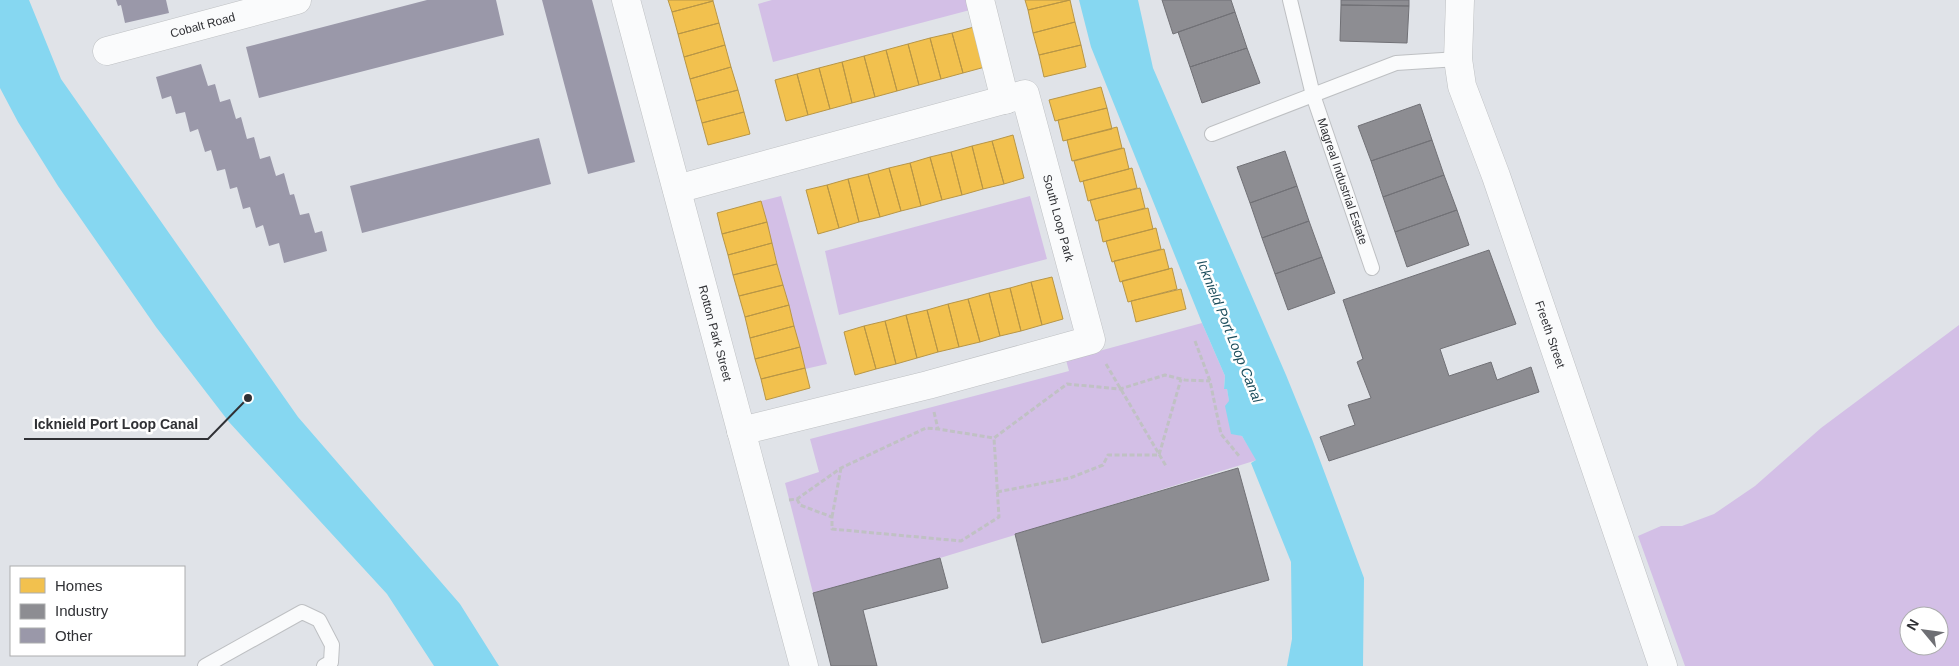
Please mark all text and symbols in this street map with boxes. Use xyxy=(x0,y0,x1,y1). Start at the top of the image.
street label: Cobalt Road xyxy=(169,10,237,41)
street label: Magreal Industrial Estate xyxy=(1314,116,1371,247)
street label: South Loop Park xyxy=(1040,173,1077,264)
water label: Icknield Port Loop Canal xyxy=(1194,257,1266,406)
street label: Rotton Park Street xyxy=(696,284,735,384)
street label: Freeth Street xyxy=(1532,299,1568,371)
callout: Icknield Port Loop Canal xyxy=(24,410,208,439)
text: Icknield Port Loop Canal xyxy=(34,416,198,432)
legend xyxy=(10,566,185,656)
text: Homes xyxy=(55,577,103,594)
text: Industry xyxy=(55,602,109,619)
north arrow xyxy=(1899,606,1949,656)
text: N xyxy=(1903,616,1922,633)
text: Other xyxy=(55,627,93,644)

